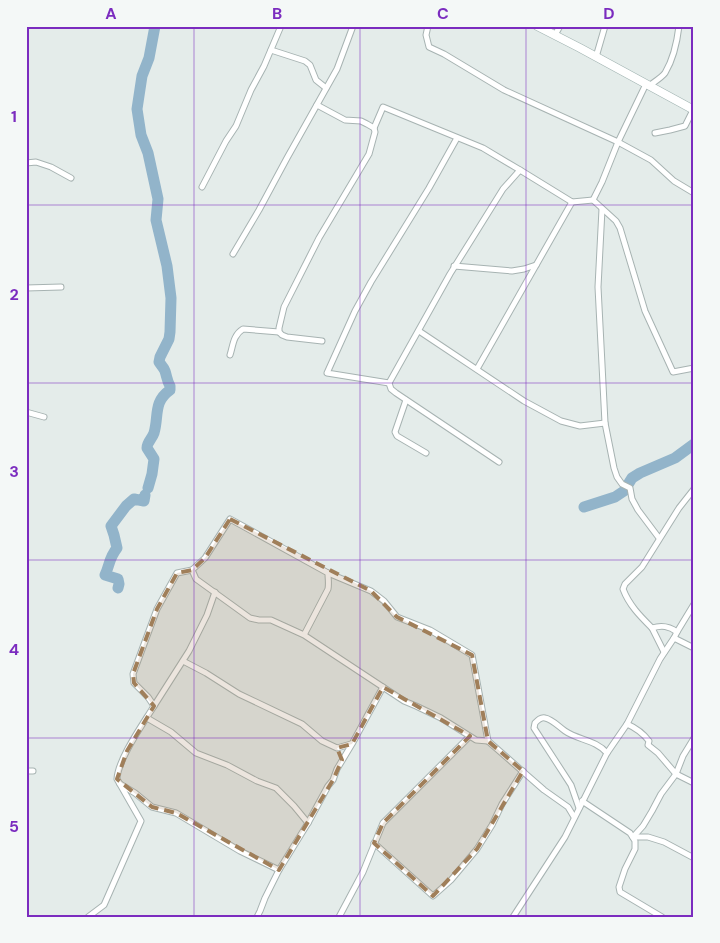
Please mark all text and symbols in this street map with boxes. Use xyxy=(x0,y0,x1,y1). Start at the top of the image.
text: A xyxy=(105,3,117,24)
text: B xyxy=(272,3,282,24)
text: C xyxy=(437,3,449,24)
text: D xyxy=(603,3,615,24)
text: 1 xyxy=(11,106,17,127)
text: 2 xyxy=(9,284,19,305)
text: 3 xyxy=(9,461,19,482)
text: 4 xyxy=(9,639,19,660)
text: 5 xyxy=(9,816,19,837)

